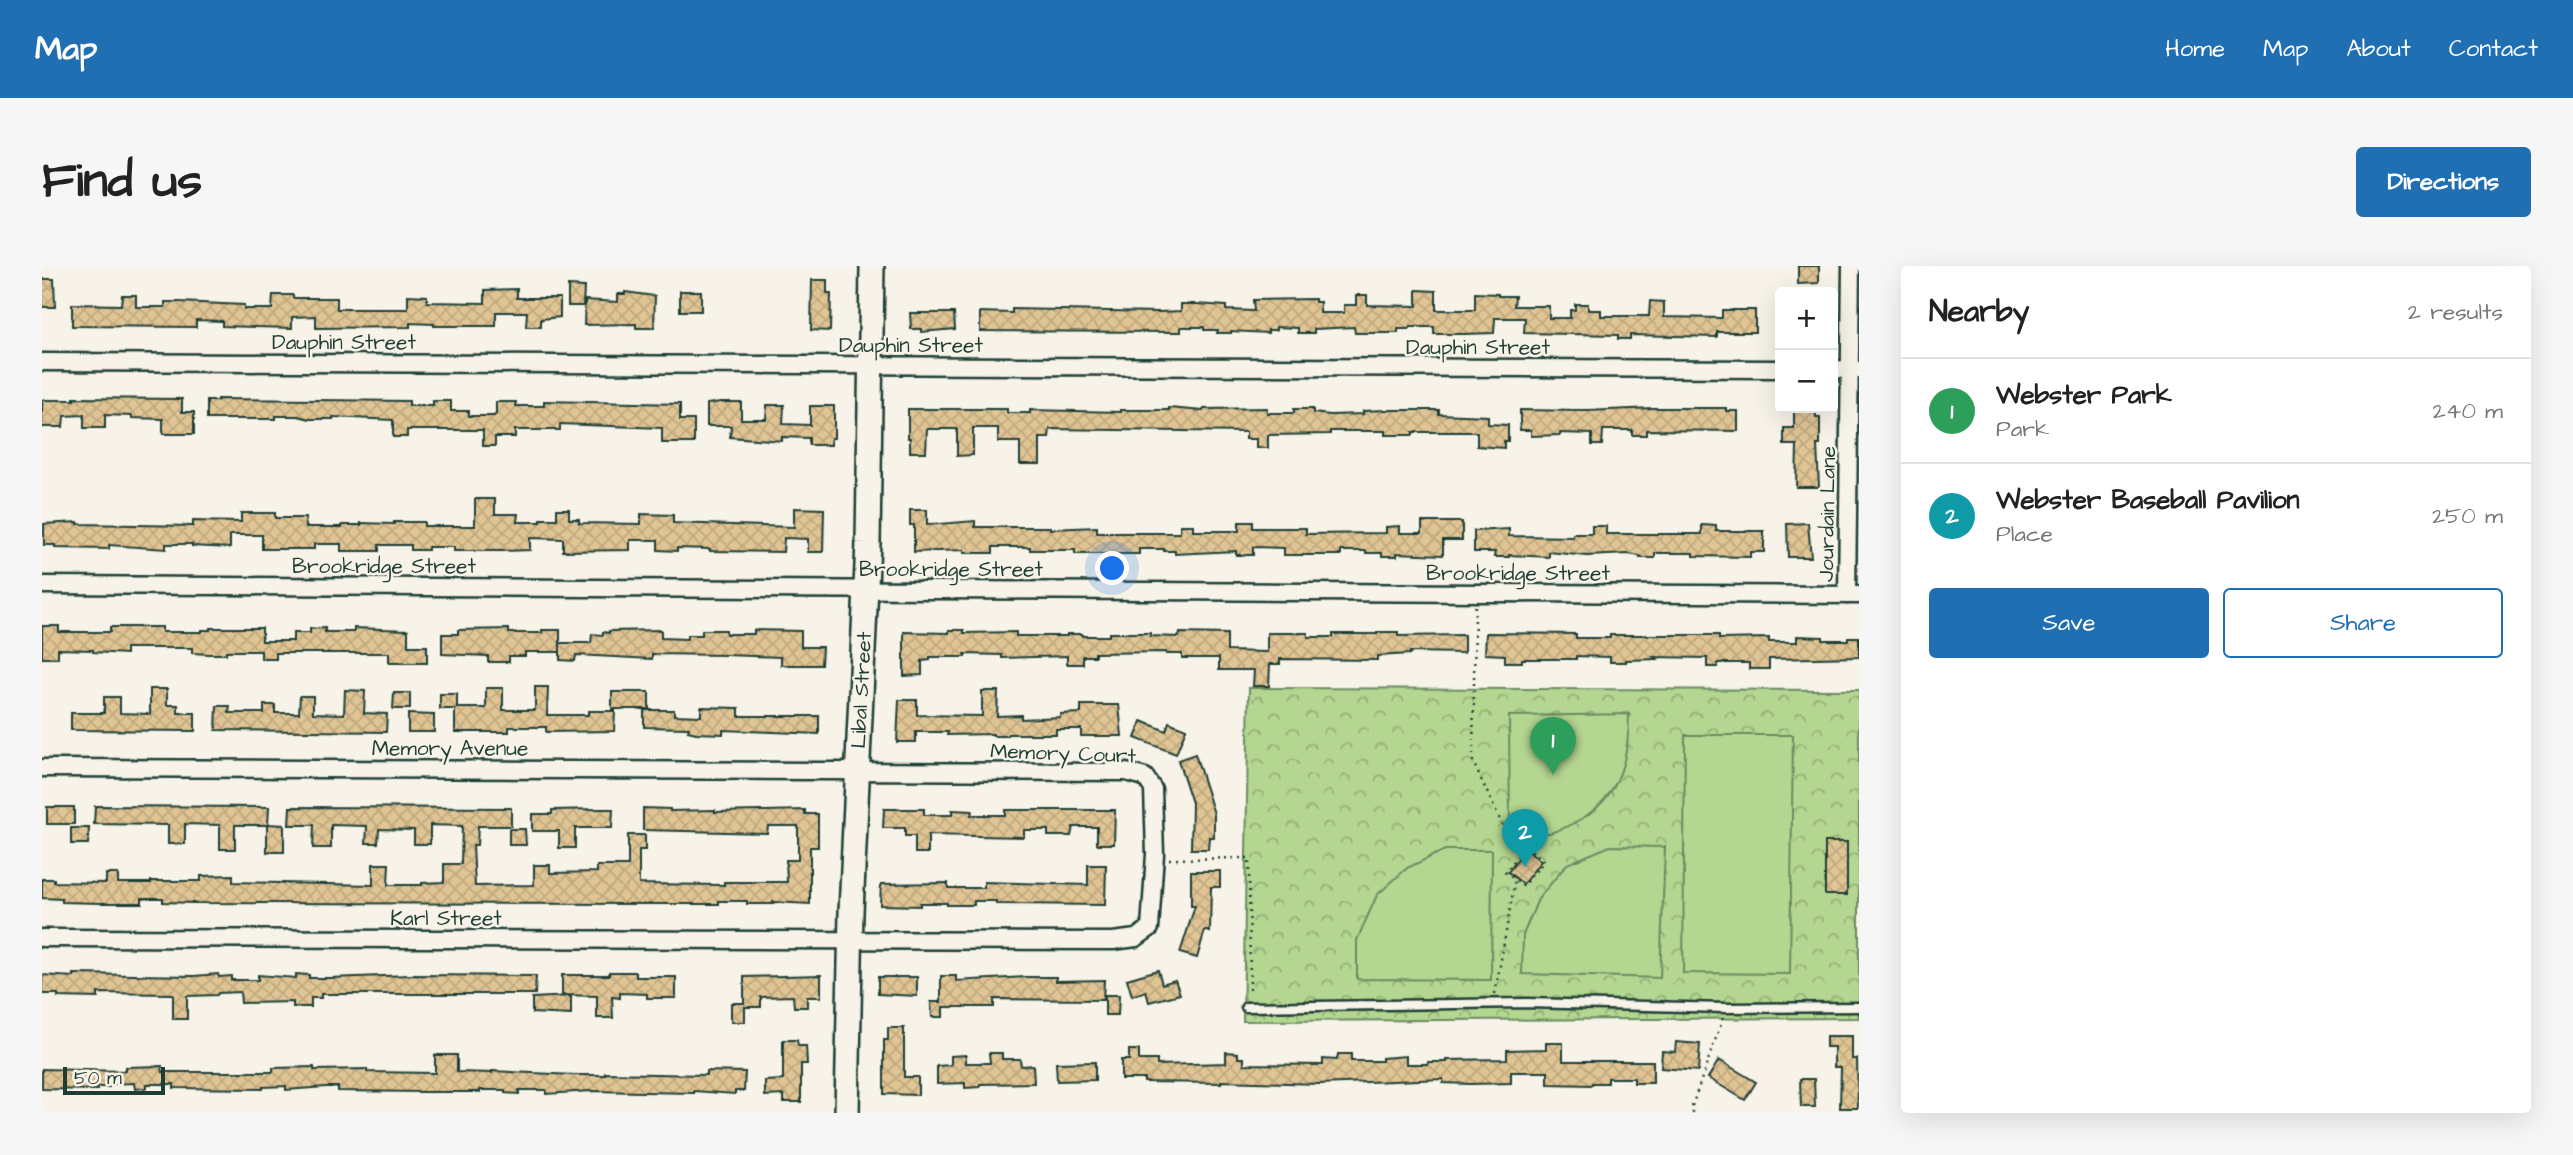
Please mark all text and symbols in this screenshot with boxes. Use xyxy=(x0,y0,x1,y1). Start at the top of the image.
text: Map xyxy=(35,26,97,72)
text: Home xyxy=(2165,32,2225,66)
text: Map xyxy=(2263,32,2308,66)
text: About xyxy=(2346,32,2411,66)
text: Contact xyxy=(2449,32,2538,66)
button: Directions xyxy=(2356,147,2531,217)
text: Find us xyxy=(42,148,202,216)
map controls xyxy=(1775,287,1838,413)
button: + xyxy=(1775,287,1838,350)
text: Nearby xyxy=(1929,291,2029,333)
text: 2 results xyxy=(2408,296,2503,328)
street label: Dauphin Street xyxy=(272,328,416,358)
street label: Dauphin Street xyxy=(839,331,983,361)
street label: Dauphin Street xyxy=(1406,333,1550,363)
button: − xyxy=(1775,350,1838,413)
text: Webster Park xyxy=(1996,377,2172,413)
text: 1 xyxy=(1951,395,1953,427)
text: 240 m xyxy=(2433,395,2503,427)
text: Park xyxy=(1996,413,2049,445)
street label: Jourdain Lane xyxy=(1812,446,1843,582)
text: Webster Baseball Pavilion xyxy=(1996,482,2300,518)
text: 2 xyxy=(1945,500,1959,532)
text: 250 m xyxy=(2432,500,2503,532)
text: Place xyxy=(1996,518,2053,550)
your location xyxy=(1095,551,1129,585)
street label: Brookridge Street xyxy=(292,552,476,583)
street label: Brookridge Street xyxy=(859,555,1043,586)
street label: Brookridge Street xyxy=(1426,559,1610,590)
button: Save xyxy=(1929,588,2209,658)
button: Share xyxy=(2223,588,2503,658)
street label: Libal Street xyxy=(844,631,879,749)
pin: 1 xyxy=(1530,717,1576,775)
street label: Memory Avenue xyxy=(372,734,528,765)
street label: Memory Court xyxy=(990,736,1137,773)
pin: 2 xyxy=(1502,809,1548,867)
street label: Karl Street xyxy=(390,904,502,933)
scale bar xyxy=(63,1064,164,1096)
text: 50 m xyxy=(74,1065,122,1092)

